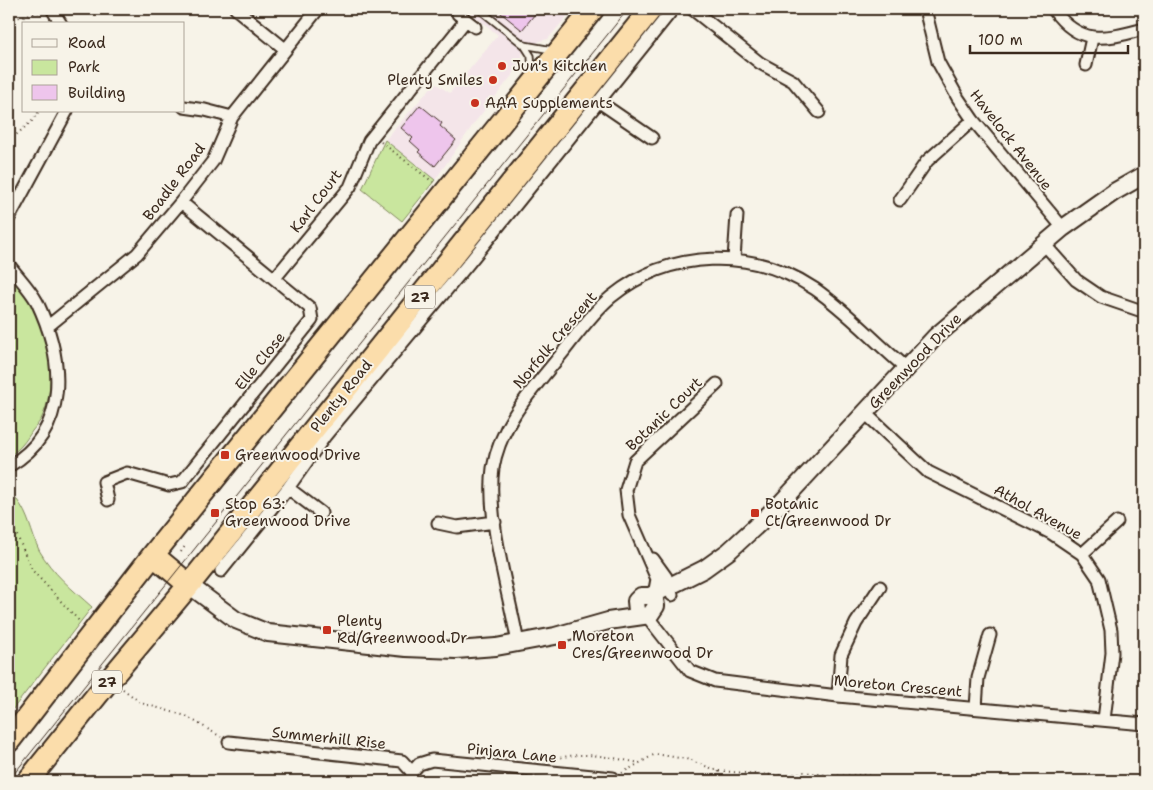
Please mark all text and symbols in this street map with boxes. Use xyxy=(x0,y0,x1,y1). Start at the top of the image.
legend xyxy=(22,22,185,112)
scale bar xyxy=(970,22,1128,54)
text: 100 m xyxy=(978,30,1023,50)
text: Road xyxy=(68,33,106,53)
place label: Jun's Kitchen xyxy=(512,56,607,76)
text: Park xyxy=(68,57,100,77)
marker: Jun's Kitchen xyxy=(496,60,508,72)
place label: Plenty Smiles xyxy=(387,70,483,90)
marker: Plenty Smiles xyxy=(487,74,499,86)
text: Building xyxy=(68,83,125,103)
street label: Havelock Avenue xyxy=(965,85,1057,195)
place label: AAA Supplements xyxy=(485,93,613,113)
marker: AAA Supplements xyxy=(469,97,481,109)
street label: Boadle Road xyxy=(138,139,210,225)
street label: Karl Court xyxy=(286,165,346,237)
road number: 27 xyxy=(405,286,435,308)
street label: Norfolk Crescent xyxy=(509,287,601,393)
street label: Greenwood Drive xyxy=(864,309,966,413)
street label: Elle Close xyxy=(230,328,290,394)
street label: Plenty Road xyxy=(305,355,377,437)
street label: Botanic Court xyxy=(622,373,706,455)
place label: Greenwood Drive xyxy=(235,445,361,465)
marker: Greenwood Drive xyxy=(219,449,231,461)
street label: Athol Avenue xyxy=(990,480,1086,544)
place label: Stop 63: Greenwood Drive xyxy=(225,494,351,531)
place label: Botanic Ct/Greenwood Dr xyxy=(765,494,891,531)
marker: Stop 63: Greenwood Drive xyxy=(209,507,221,519)
marker: Botanic Ct/Greenwood Dr xyxy=(749,507,761,519)
place label: Plenty Rd/Greenwood Dr xyxy=(337,611,467,648)
marker: Plenty Rd/Greenwood Dr xyxy=(321,624,333,636)
place label: Moreton Cres/Greenwood Dr xyxy=(572,626,713,663)
marker: Moreton Cres/Greenwood Dr xyxy=(556,639,568,651)
road number: 27 xyxy=(92,670,122,694)
street label: Moreton Crescent xyxy=(833,670,963,702)
street label: Summerhill Rise xyxy=(271,722,387,754)
street label: Pinjara Lane xyxy=(466,738,558,768)

